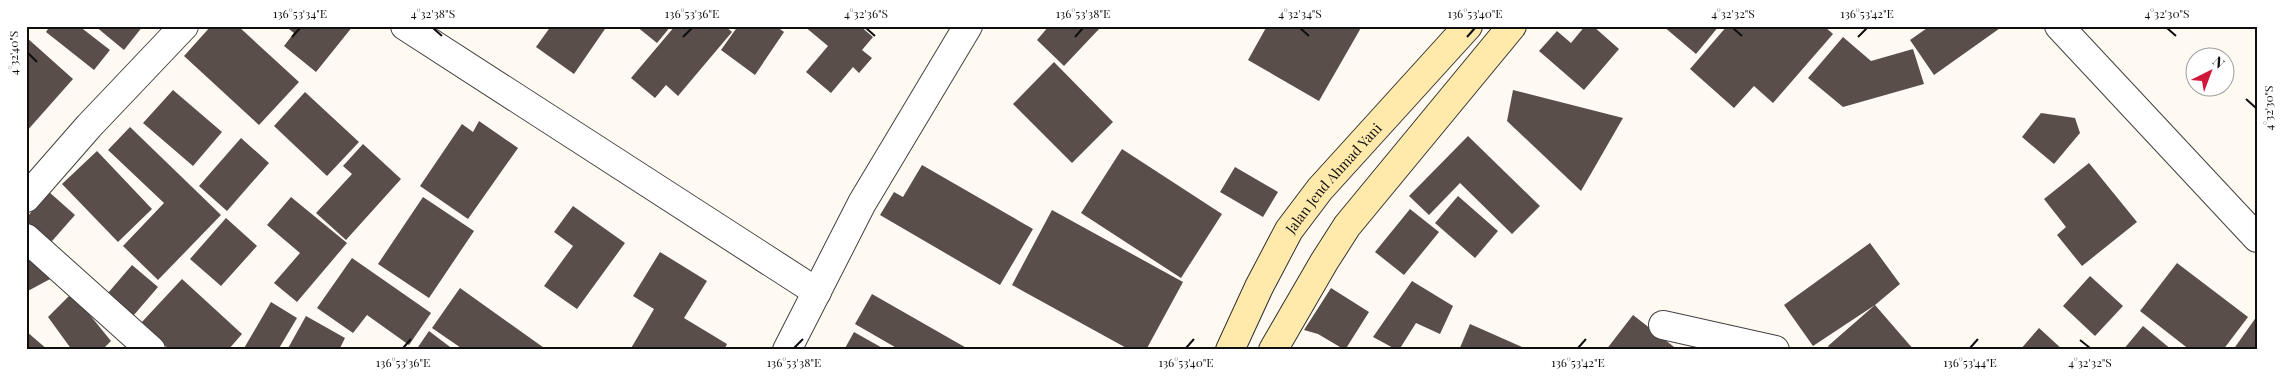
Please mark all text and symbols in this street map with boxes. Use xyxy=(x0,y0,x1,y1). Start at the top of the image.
text: 136°53'34"E xyxy=(273,5,327,21)
text: 4°32'38"S xyxy=(411,5,455,21)
text: 136°53'36"E xyxy=(665,5,719,21)
text: 4°32'36"S xyxy=(844,5,888,21)
text: 136°53'38"E xyxy=(1056,5,1110,21)
text: 4°32'34"S xyxy=(1278,5,1322,21)
text: 136°53'40"E xyxy=(1447,5,1503,21)
text: 4°32'32"S xyxy=(1711,5,1755,21)
text: 136°53'42"E xyxy=(1840,5,1894,21)
text: 4°32'30"S xyxy=(2144,5,2190,21)
text: 4°32'40"S xyxy=(5,31,21,75)
north arrow xyxy=(2186,48,2236,98)
text: N xyxy=(2209,52,2229,72)
text: 4°32'30"S xyxy=(2260,85,2276,131)
street label: Jalan Jend Ahmad Yani xyxy=(1280,119,1385,238)
text: 136°53'36"E xyxy=(376,354,430,370)
text: 136°53'38"E xyxy=(767,354,821,370)
text: 136°53'40"E xyxy=(1158,354,1214,370)
text: 136°53'42"E xyxy=(1551,354,1605,370)
text: 136°53'44"E xyxy=(1943,354,1997,370)
text: 4°32'32"S xyxy=(2068,354,2112,370)

